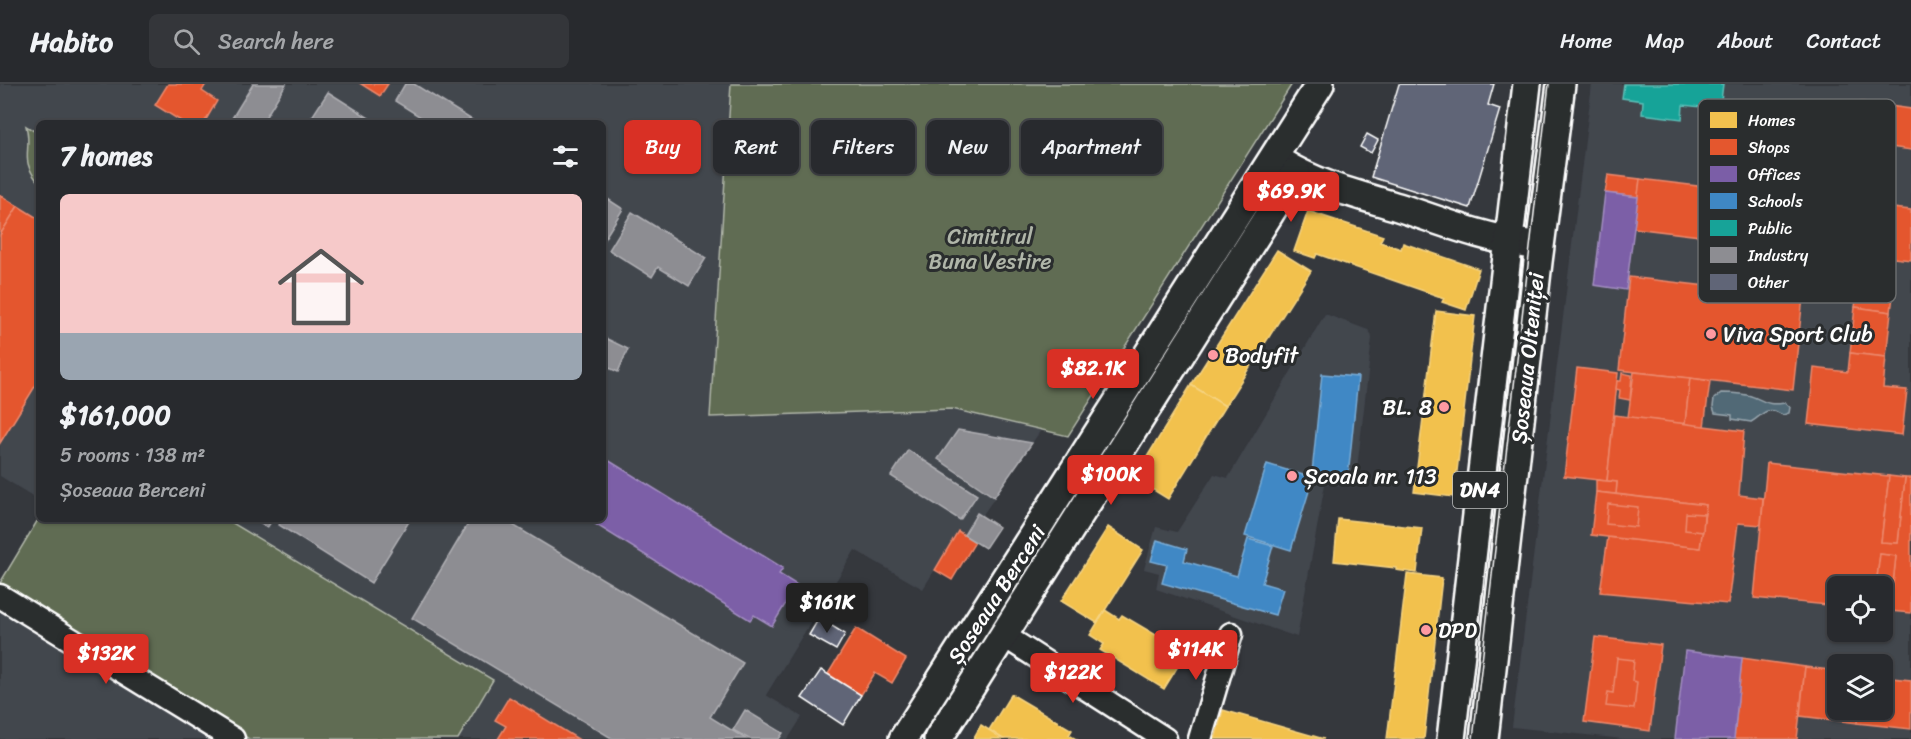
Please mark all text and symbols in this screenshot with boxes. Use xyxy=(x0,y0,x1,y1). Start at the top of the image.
search box xyxy=(149,14,569,68)
text: Habito xyxy=(30,17,113,66)
text: Search here xyxy=(218,22,334,61)
text: Home xyxy=(1560,22,1612,60)
text: Map xyxy=(1645,22,1684,60)
text: About xyxy=(1717,22,1774,60)
text: Contact xyxy=(1807,22,1881,60)
icon: search xyxy=(170,25,203,58)
legend xyxy=(1698,99,1896,303)
text: Homes xyxy=(1748,106,1796,135)
chip: Buy xyxy=(624,120,701,174)
chip: Rent xyxy=(713,120,799,174)
chip: Filters xyxy=(811,120,915,174)
chip: New xyxy=(927,120,1009,174)
chip: Apartment xyxy=(1021,120,1162,174)
text: 7 homes xyxy=(60,133,152,179)
text: Shops xyxy=(1748,133,1790,162)
icon: filters xyxy=(549,140,582,173)
text: Offices xyxy=(1748,160,1801,189)
pin: $69.9K xyxy=(1242,172,1340,223)
text: $69.9K xyxy=(1257,174,1325,209)
text: Schools xyxy=(1748,187,1803,216)
text: Public xyxy=(1748,214,1792,243)
park label: Cimitirul Buna Vestire xyxy=(928,217,1052,281)
icon: home xyxy=(267,233,375,341)
text: Industry xyxy=(1747,241,1809,270)
text: Other xyxy=(1748,268,1790,297)
street label: Șoseaua Olteniței xyxy=(1499,270,1556,446)
place label: Viva Sport Club xyxy=(1723,315,1873,354)
marker: Viva Sport Club xyxy=(1704,327,1718,341)
place label: Bodyfit xyxy=(1225,336,1299,375)
marker: Bodyfit xyxy=(1206,348,1220,362)
pin: $82.1K xyxy=(1044,349,1142,400)
text: $82.1K xyxy=(1061,351,1125,386)
place label: BL. 8 xyxy=(1382,388,1432,427)
text: $161,000 xyxy=(60,392,171,438)
marker: BL. 8 xyxy=(1437,400,1451,414)
text: 5 rooms · 138 m² xyxy=(60,438,205,473)
pin: $100K xyxy=(1069,455,1153,506)
text: $100K xyxy=(1081,457,1141,492)
place label: Școala nr. 113 xyxy=(1304,457,1437,496)
marker: Școala nr. 113 xyxy=(1285,469,1299,483)
road number: DN4 xyxy=(1453,472,1507,508)
text: Șoseaua Berceni xyxy=(60,473,205,508)
street label: Șoseaua Berceni xyxy=(937,516,1057,672)
map controls xyxy=(1827,576,1893,720)
button: locate xyxy=(1827,576,1893,642)
pin: $161K xyxy=(785,583,869,634)
text: $161K xyxy=(800,585,854,620)
place label: DPD xyxy=(1438,611,1477,650)
marker: DPD xyxy=(1419,623,1433,637)
pin: $114K xyxy=(1154,630,1238,681)
text: $114K xyxy=(1168,632,1224,667)
pin: $132K xyxy=(64,634,148,685)
text: $132K xyxy=(78,636,134,671)
pin: $122K xyxy=(1031,653,1115,704)
button: layers xyxy=(1827,654,1893,720)
text: $122K xyxy=(1044,655,1102,690)

